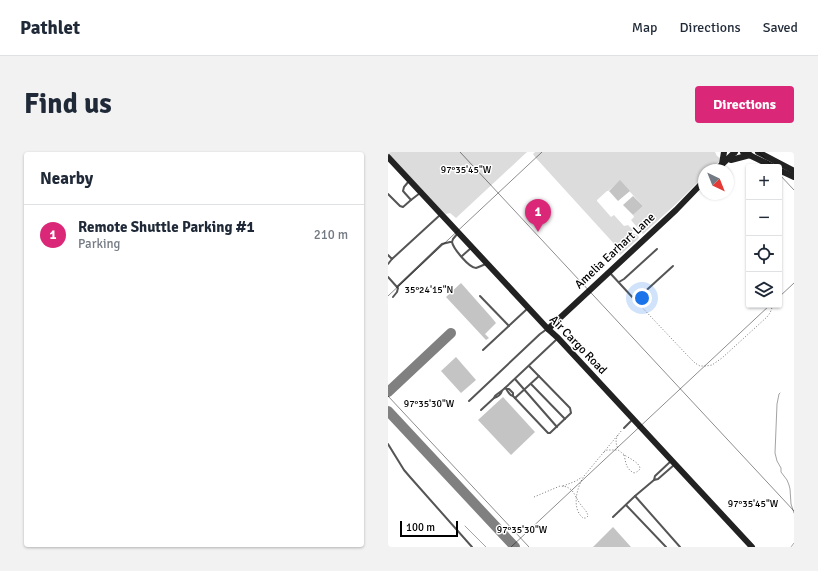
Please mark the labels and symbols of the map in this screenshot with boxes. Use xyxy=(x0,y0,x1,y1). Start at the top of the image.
text: 97°35'45"W xyxy=(441,164,492,176)
north arrow xyxy=(698,164,734,200)
pin: 1 xyxy=(525,199,551,232)
street label: Amelia Earhart Lane xyxy=(572,210,658,292)
text: 35°24'15"N xyxy=(405,284,453,296)
your location xyxy=(632,288,652,308)
street label: Air Cargo Road xyxy=(546,312,610,378)
text: 97°35'30"W xyxy=(404,398,455,410)
text: 97°35'45"W xyxy=(728,498,779,510)
scale bar xyxy=(400,519,458,538)
text: 97°35'30"W xyxy=(497,524,548,536)

